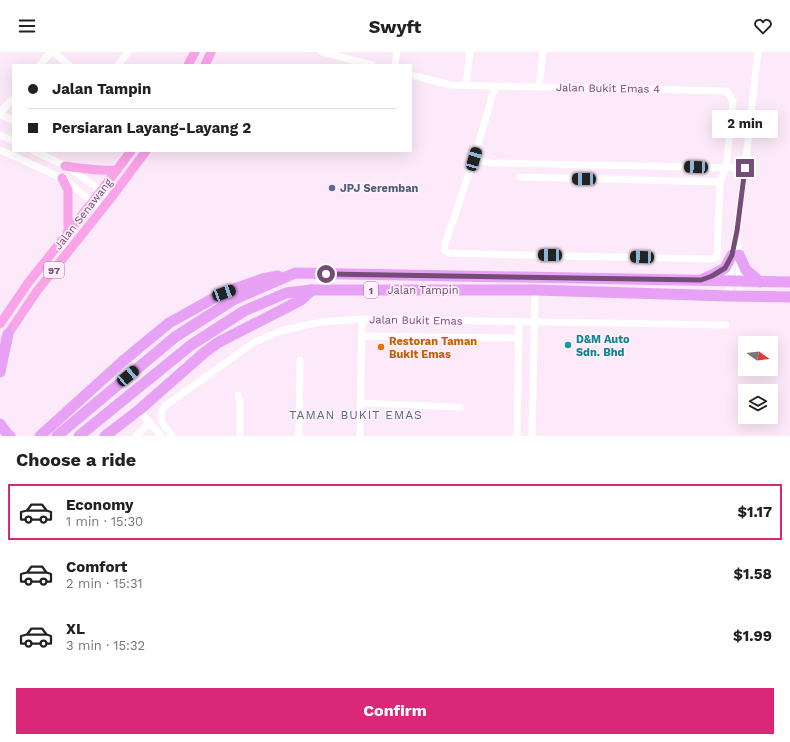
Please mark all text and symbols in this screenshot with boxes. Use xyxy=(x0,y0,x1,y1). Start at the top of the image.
icon: menu xyxy=(16,15,38,37)
icon: heart xyxy=(752,15,774,37)
text: Swyft xyxy=(369,16,421,37)
text: Jalan Tampin xyxy=(52,80,151,98)
street label: Jalan Bukit Emas 4 xyxy=(556,81,660,96)
callout: 2 min xyxy=(712,110,778,138)
text: 2 min xyxy=(727,116,763,131)
text: Persiaran Layang-Layang 2 xyxy=(52,119,251,137)
car xyxy=(465,146,483,172)
route end xyxy=(736,159,754,177)
car xyxy=(684,161,708,173)
car xyxy=(572,173,596,185)
street label: Jalan Senawang xyxy=(52,176,115,252)
place label: JPJ Seremban xyxy=(340,182,419,195)
marker: JPJ Seremban xyxy=(327,183,337,193)
car xyxy=(538,249,562,261)
car xyxy=(630,251,654,263)
road number: 97 xyxy=(44,262,64,278)
route start xyxy=(317,265,335,283)
road number: 1 xyxy=(364,282,378,298)
car xyxy=(211,283,237,303)
street label: Jalan Tampin xyxy=(388,284,458,297)
street label: Jalan Bukit Emas xyxy=(369,313,463,328)
place label: D&M Auto Sdn. Bhd xyxy=(576,333,630,359)
place label: Restoran Taman Bukit Emas xyxy=(389,335,477,361)
north arrow xyxy=(738,336,778,376)
map controls xyxy=(738,336,778,424)
marker: D&M Auto Sdn. Bhd xyxy=(563,340,573,350)
marker: Restoran Taman Bukit Emas xyxy=(376,342,386,352)
car xyxy=(115,364,141,388)
button: layers xyxy=(738,384,778,424)
district label: TAMAN BUKIT EMAS xyxy=(289,408,423,422)
text: Choose a ride xyxy=(16,449,136,470)
icon: car xyxy=(18,494,54,530)
text: Economy xyxy=(66,496,133,514)
text: $1.17 xyxy=(738,503,772,521)
text: 1 min · 15:30 xyxy=(66,514,143,529)
icon: car xyxy=(18,556,54,592)
text: Comfort xyxy=(66,558,127,576)
text: $1.58 xyxy=(733,565,772,583)
text: 2 min · 15:31 xyxy=(66,576,143,591)
icon: car xyxy=(18,618,54,654)
text: XL xyxy=(66,620,85,638)
text: $1.99 xyxy=(733,627,772,645)
text: 3 min · 15:32 xyxy=(66,638,145,653)
button: Confirm xyxy=(16,688,774,734)

